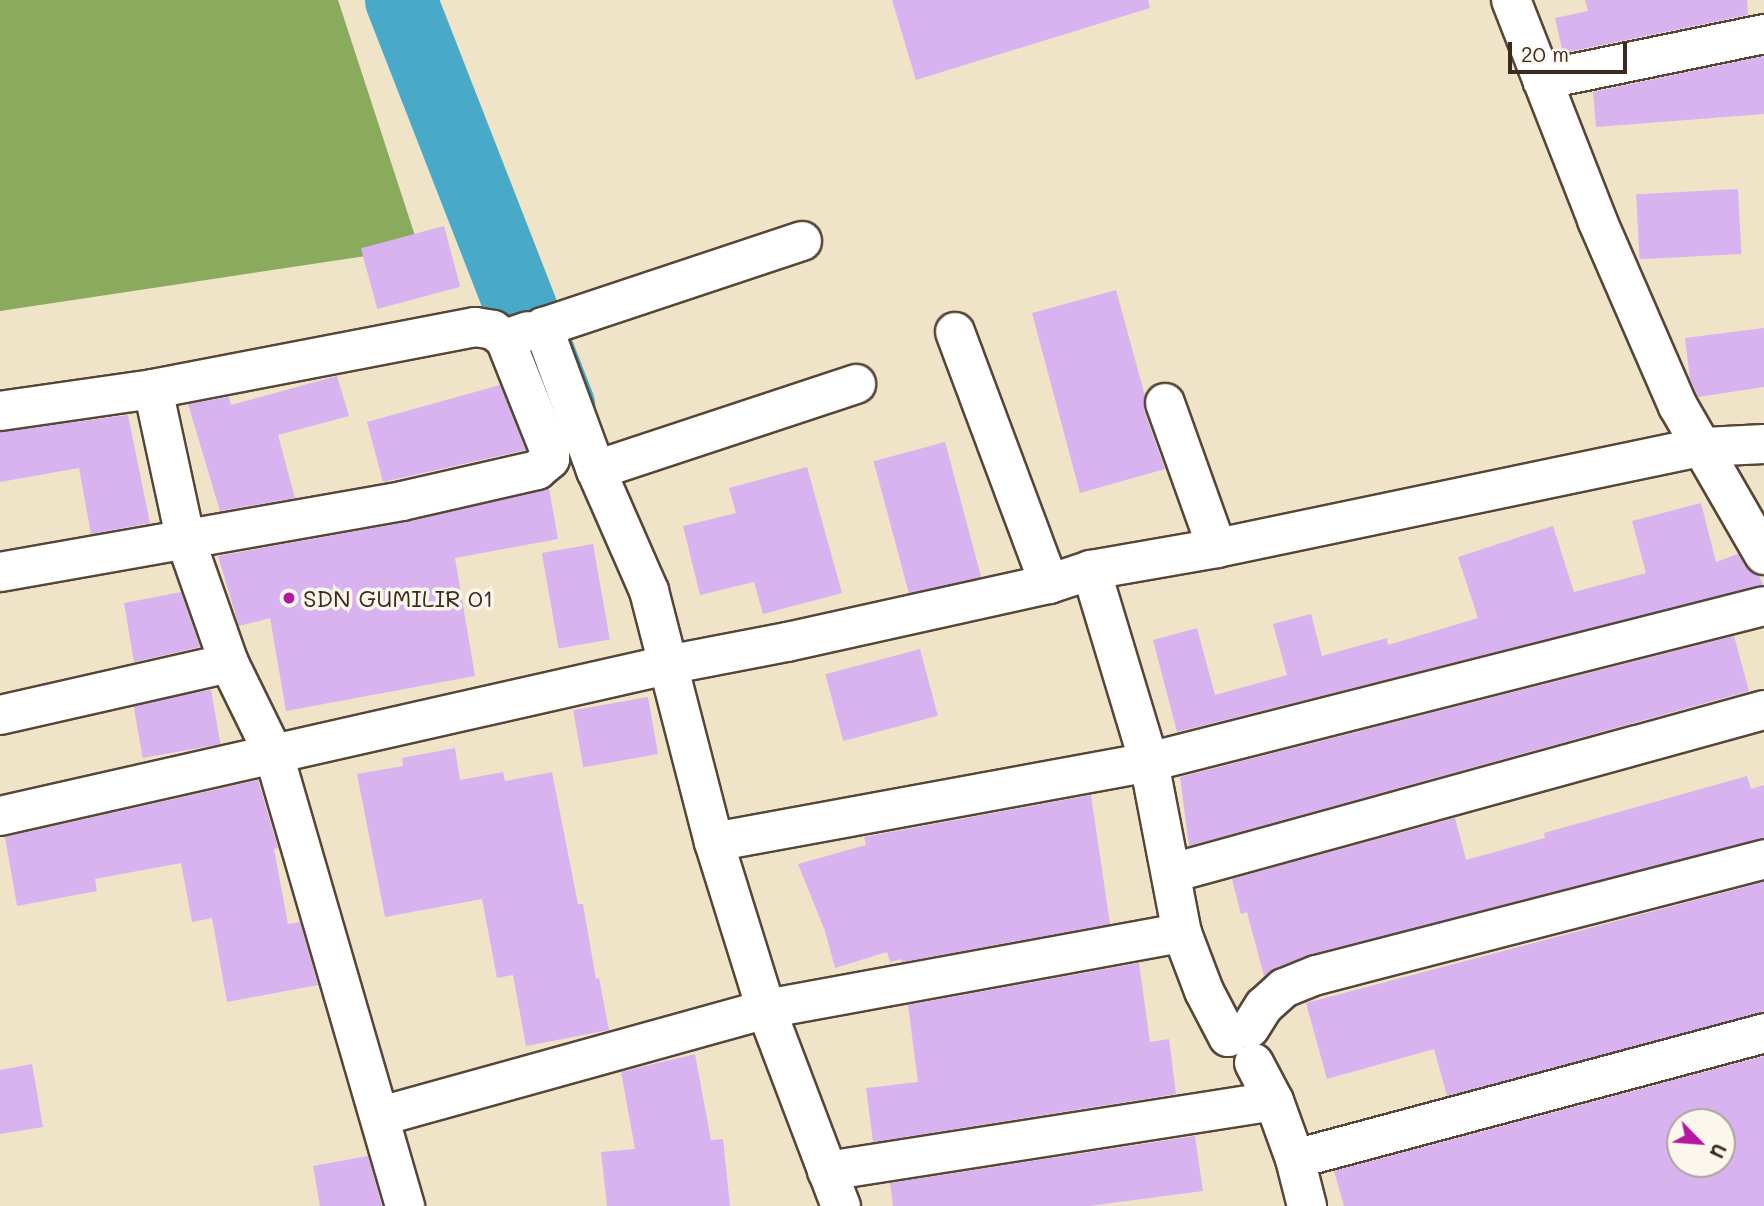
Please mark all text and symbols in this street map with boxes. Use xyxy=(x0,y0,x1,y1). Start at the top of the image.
scale bar xyxy=(1512,28,1631,72)
text: 20 m xyxy=(1521,40,1569,67)
place label: SDN GUMILIR 01 xyxy=(303,584,494,612)
marker: SDN GUMILIR 01 xyxy=(281,590,297,606)
north arrow xyxy=(1666,1108,1736,1178)
text: U xyxy=(1705,1140,1733,1163)

